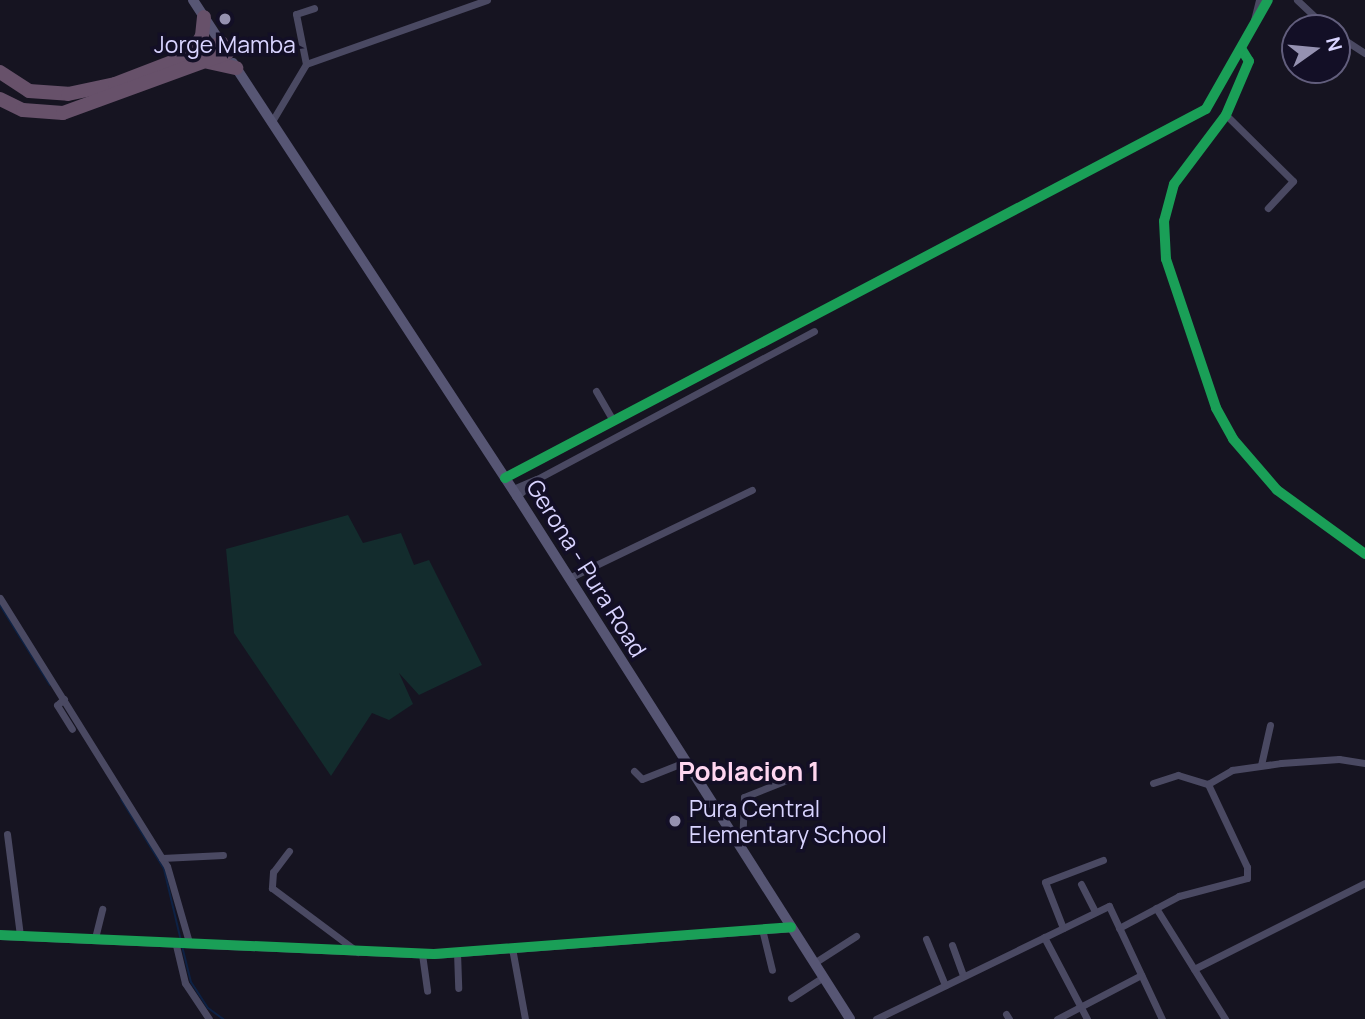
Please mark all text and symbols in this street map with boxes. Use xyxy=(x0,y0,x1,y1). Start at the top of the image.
marker: Jorge Mamba xyxy=(217,11,233,27)
north arrow xyxy=(1281,14,1351,84)
place label: Jorge Mamba xyxy=(154,30,296,58)
text: N xyxy=(1320,34,1349,54)
street label: Gerona - Pura Road xyxy=(521,474,653,662)
district label: Poblacion 1 xyxy=(678,756,820,788)
place label: Pura Central Elementary School xyxy=(689,794,887,848)
marker: Pura Central Elementary School xyxy=(667,813,683,829)

